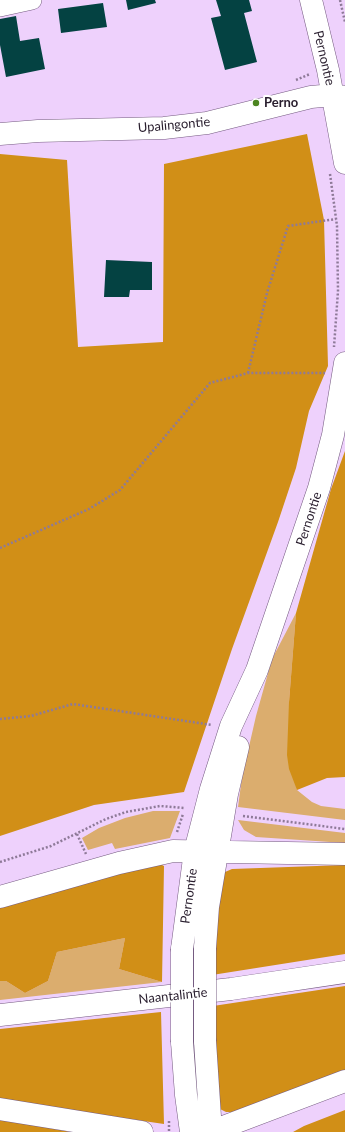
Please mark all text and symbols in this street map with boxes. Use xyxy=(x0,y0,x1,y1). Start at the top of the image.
street label: Pernontie xyxy=(310,29,338,87)
place label: Perno xyxy=(264,95,298,111)
marker: Perno xyxy=(251,98,261,108)
street label: Upalingontie xyxy=(137,114,211,136)
street label: Pernontie xyxy=(293,490,325,548)
street label: Pernontie xyxy=(177,867,201,925)
street label: Naantalintie xyxy=(138,985,208,1007)

